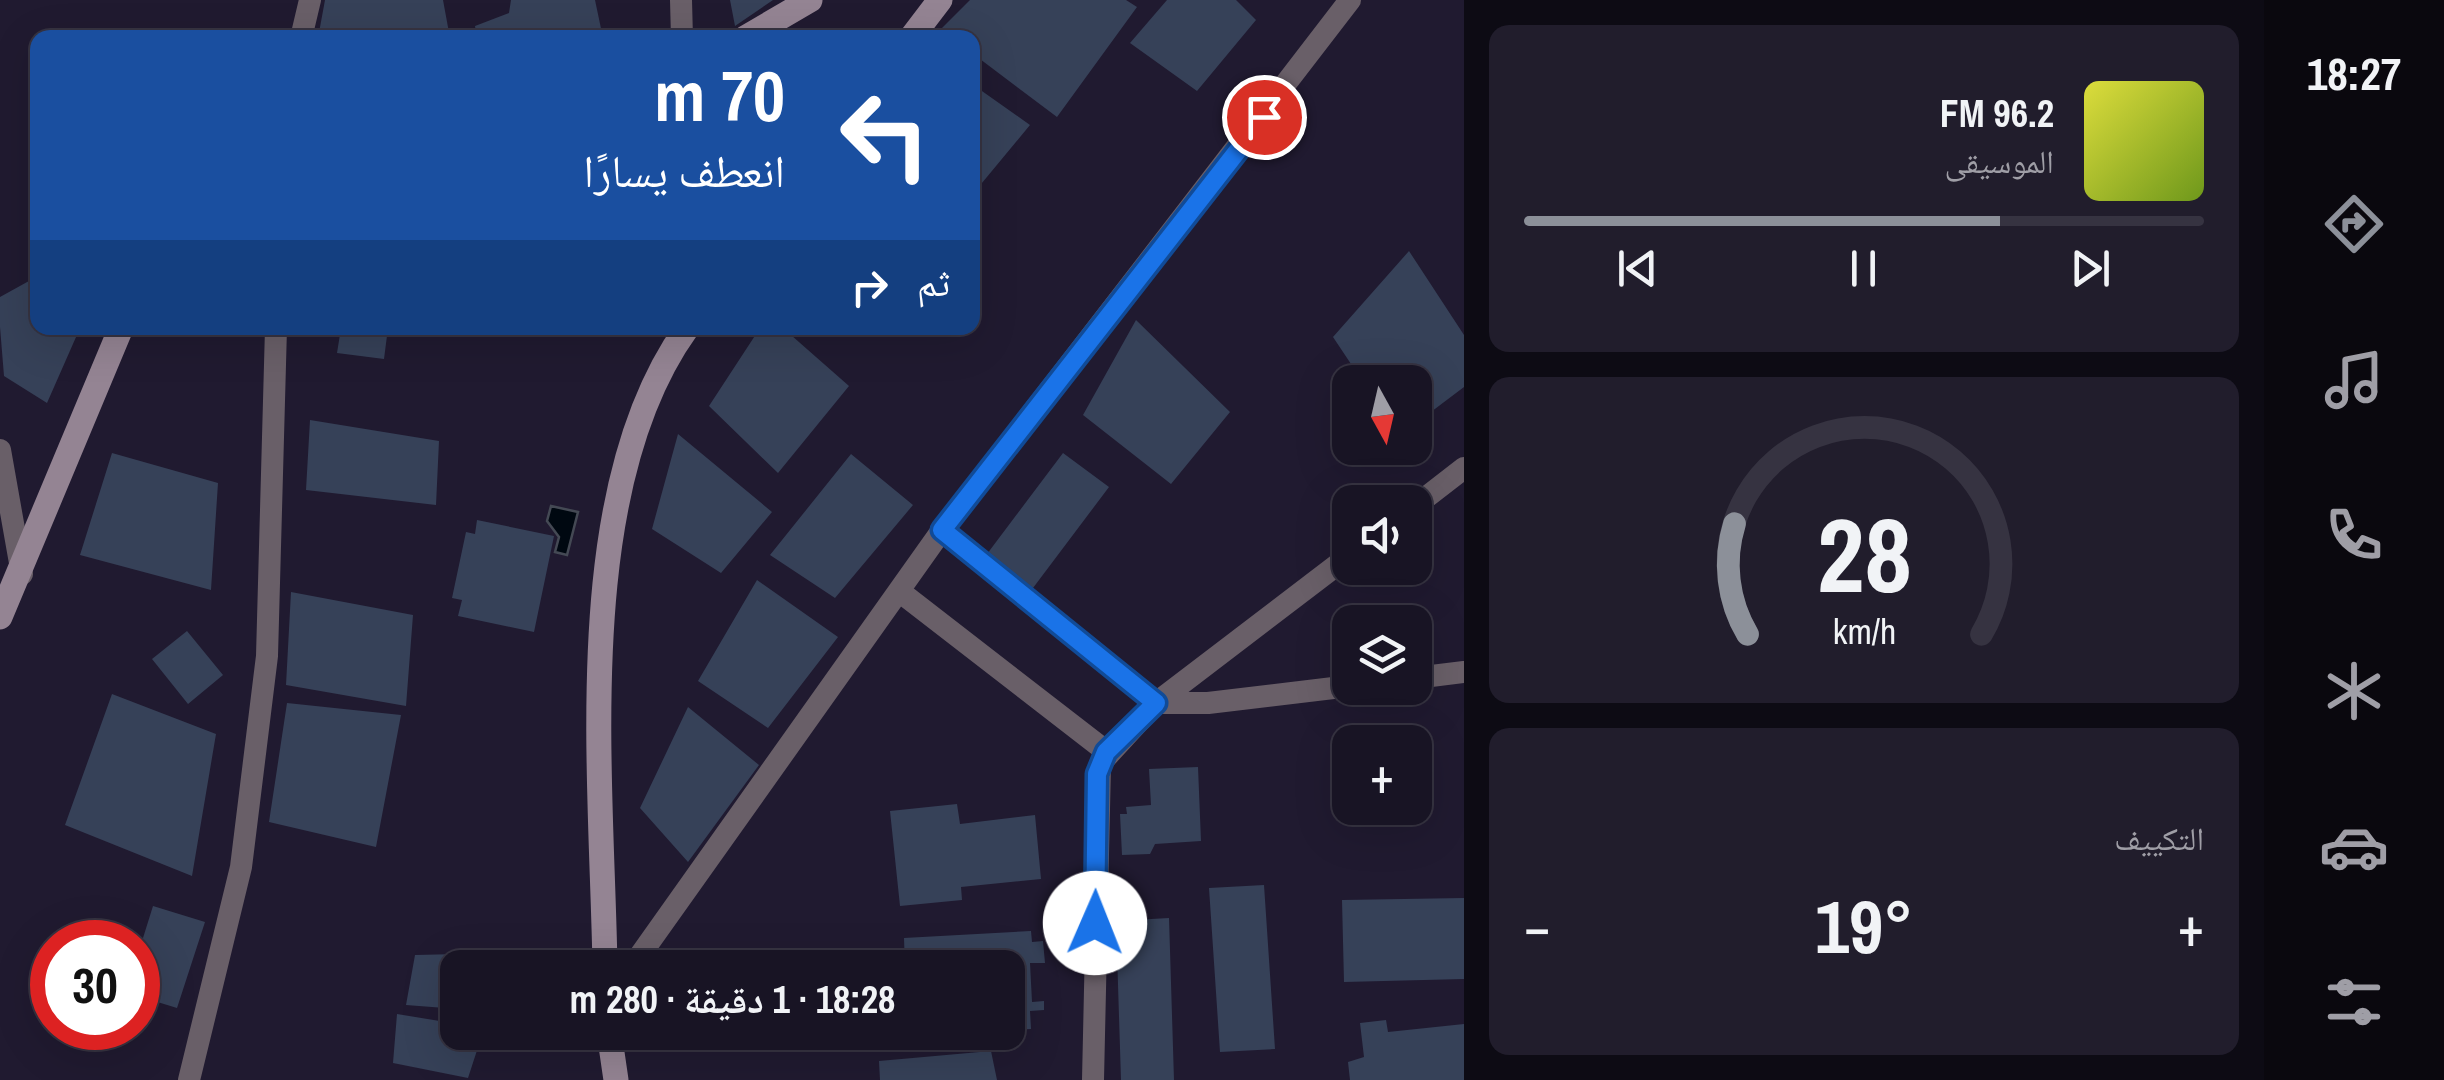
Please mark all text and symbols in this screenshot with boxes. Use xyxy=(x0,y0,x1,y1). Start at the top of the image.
text: 18:27 xyxy=(2307,43,2401,104)
text: 70 m xyxy=(654,49,785,143)
icon: left xyxy=(820,70,950,200)
pin xyxy=(1222,75,1307,160)
text: 96.2 FM xyxy=(1940,88,2054,139)
icon: arrive xyxy=(1237,90,1292,145)
text: انعطف يسارًا xyxy=(583,140,785,201)
text: الموسيقى xyxy=(1944,140,2054,183)
icon: directions xyxy=(2319,189,2389,259)
icon: previous xyxy=(1610,241,1665,296)
icon: pause xyxy=(1836,241,1891,296)
icon: next xyxy=(2063,241,2118,296)
text: ثم xyxy=(917,257,950,308)
icon: right xyxy=(842,260,897,315)
icon: music xyxy=(2319,345,2389,415)
north arrow xyxy=(1332,365,1432,465)
map controls xyxy=(1332,365,1432,825)
text: 28 xyxy=(1817,484,1911,624)
button: sound xyxy=(1332,485,1432,585)
icon: phone xyxy=(2319,500,2389,570)
button: layers xyxy=(1332,605,1432,705)
text: km/h xyxy=(1832,607,1896,655)
icon: climate xyxy=(2319,656,2389,726)
button: + xyxy=(1332,725,1432,825)
icon: car xyxy=(2319,812,2389,882)
text: التكييف xyxy=(2114,817,2204,860)
position arrow xyxy=(1043,871,1147,975)
text: 19° xyxy=(1815,875,1913,976)
text: − xyxy=(1524,889,1550,963)
text: + xyxy=(2178,889,2204,963)
speed limit sign: 30 xyxy=(30,920,160,1050)
icon: filters xyxy=(2319,967,2389,1037)
text: 18:28 · 1 دقيقة · 280 m xyxy=(570,974,895,1025)

